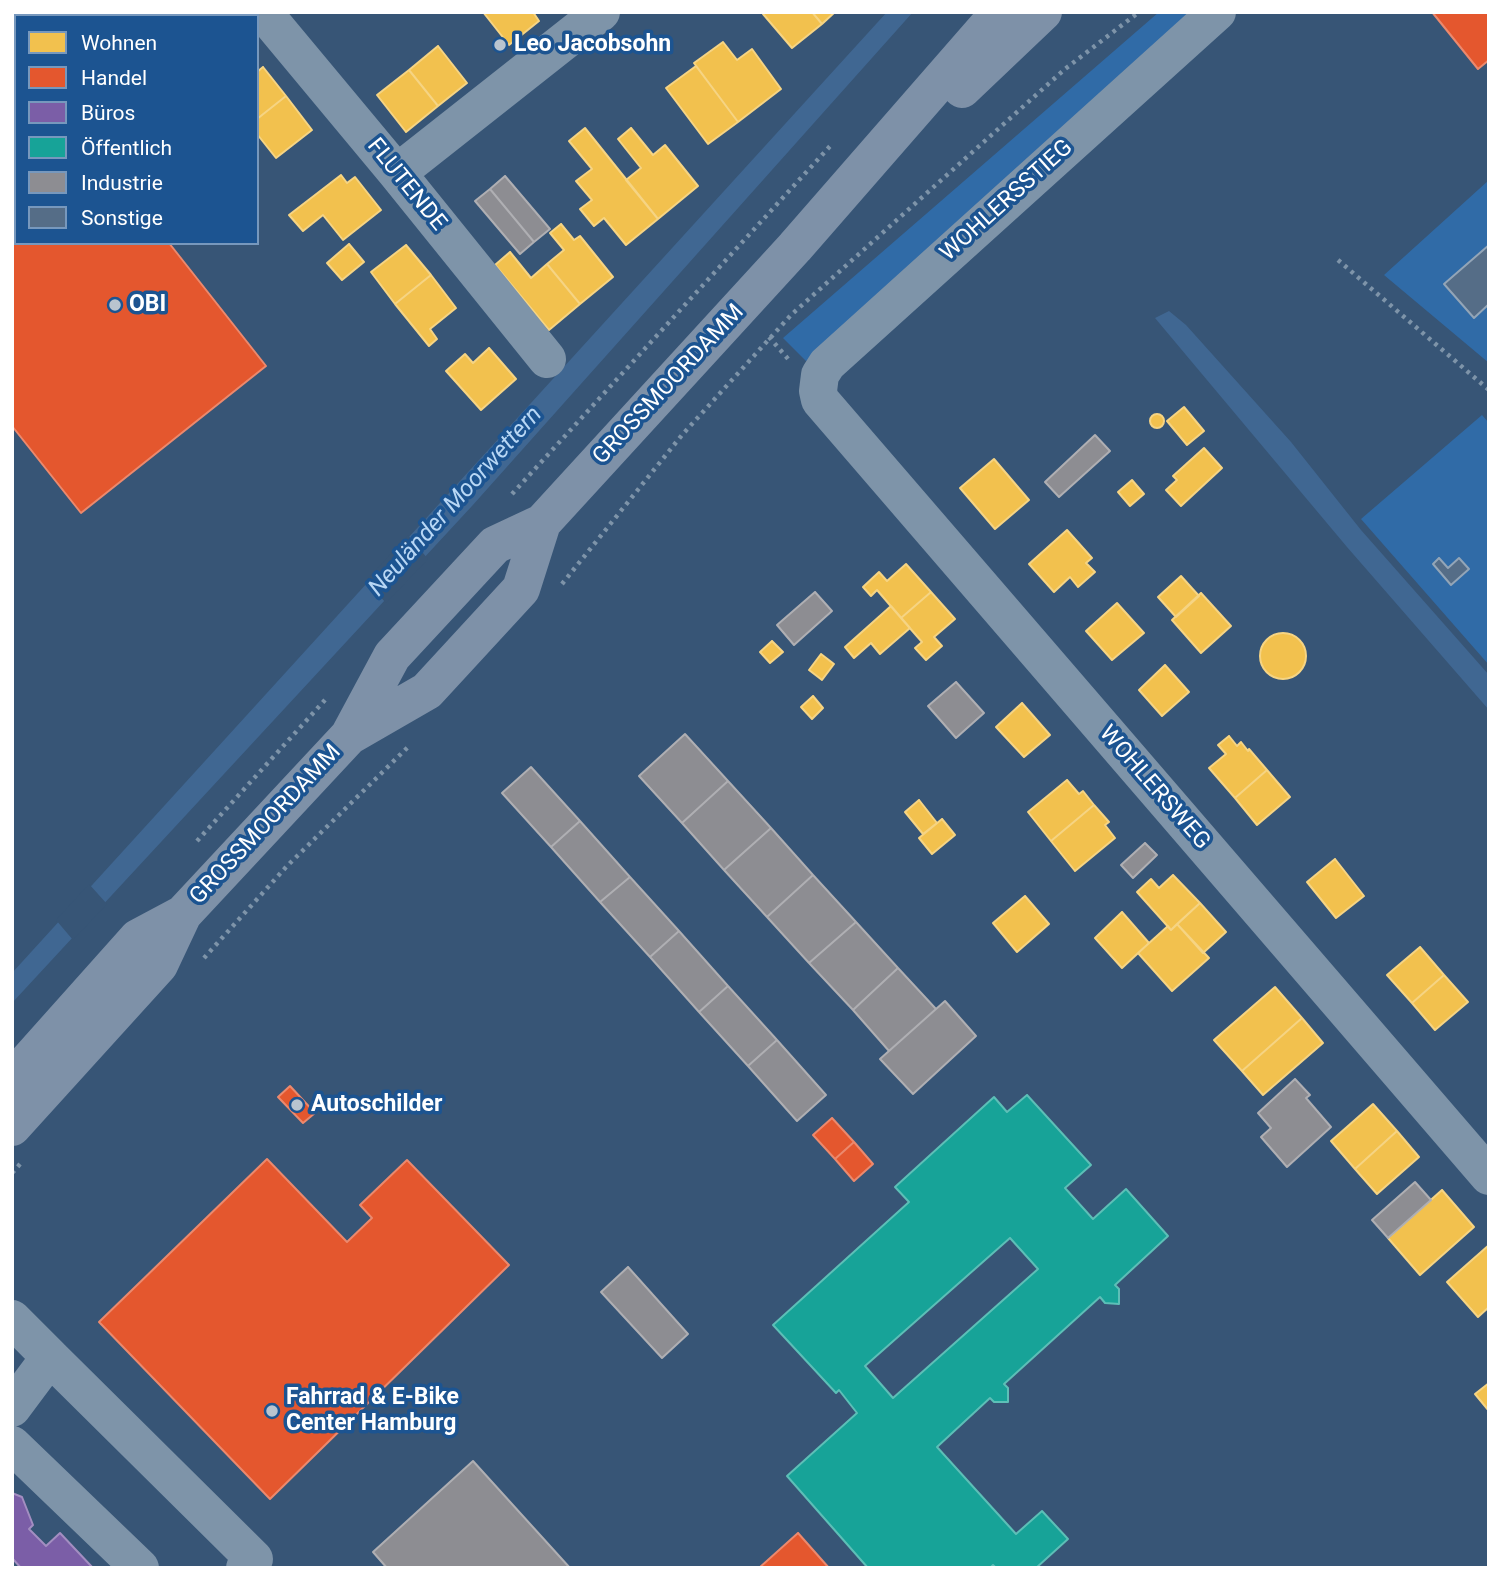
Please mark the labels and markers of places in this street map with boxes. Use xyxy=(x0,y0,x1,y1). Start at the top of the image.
place label: Leo Jacobsohn xyxy=(514,31,671,59)
marker: Leo Jacobsohn xyxy=(492,37,508,53)
place label: OBI xyxy=(129,291,166,319)
marker: OBI xyxy=(107,297,123,313)
place label: Autoschilder xyxy=(311,1091,442,1119)
marker: Autoschilder xyxy=(289,1097,305,1113)
place label: Fahrrad & E-Bike Center Hamburg xyxy=(286,1384,459,1438)
marker: Fahrrad & E-Bike Center Hamburg xyxy=(264,1403,280,1419)

